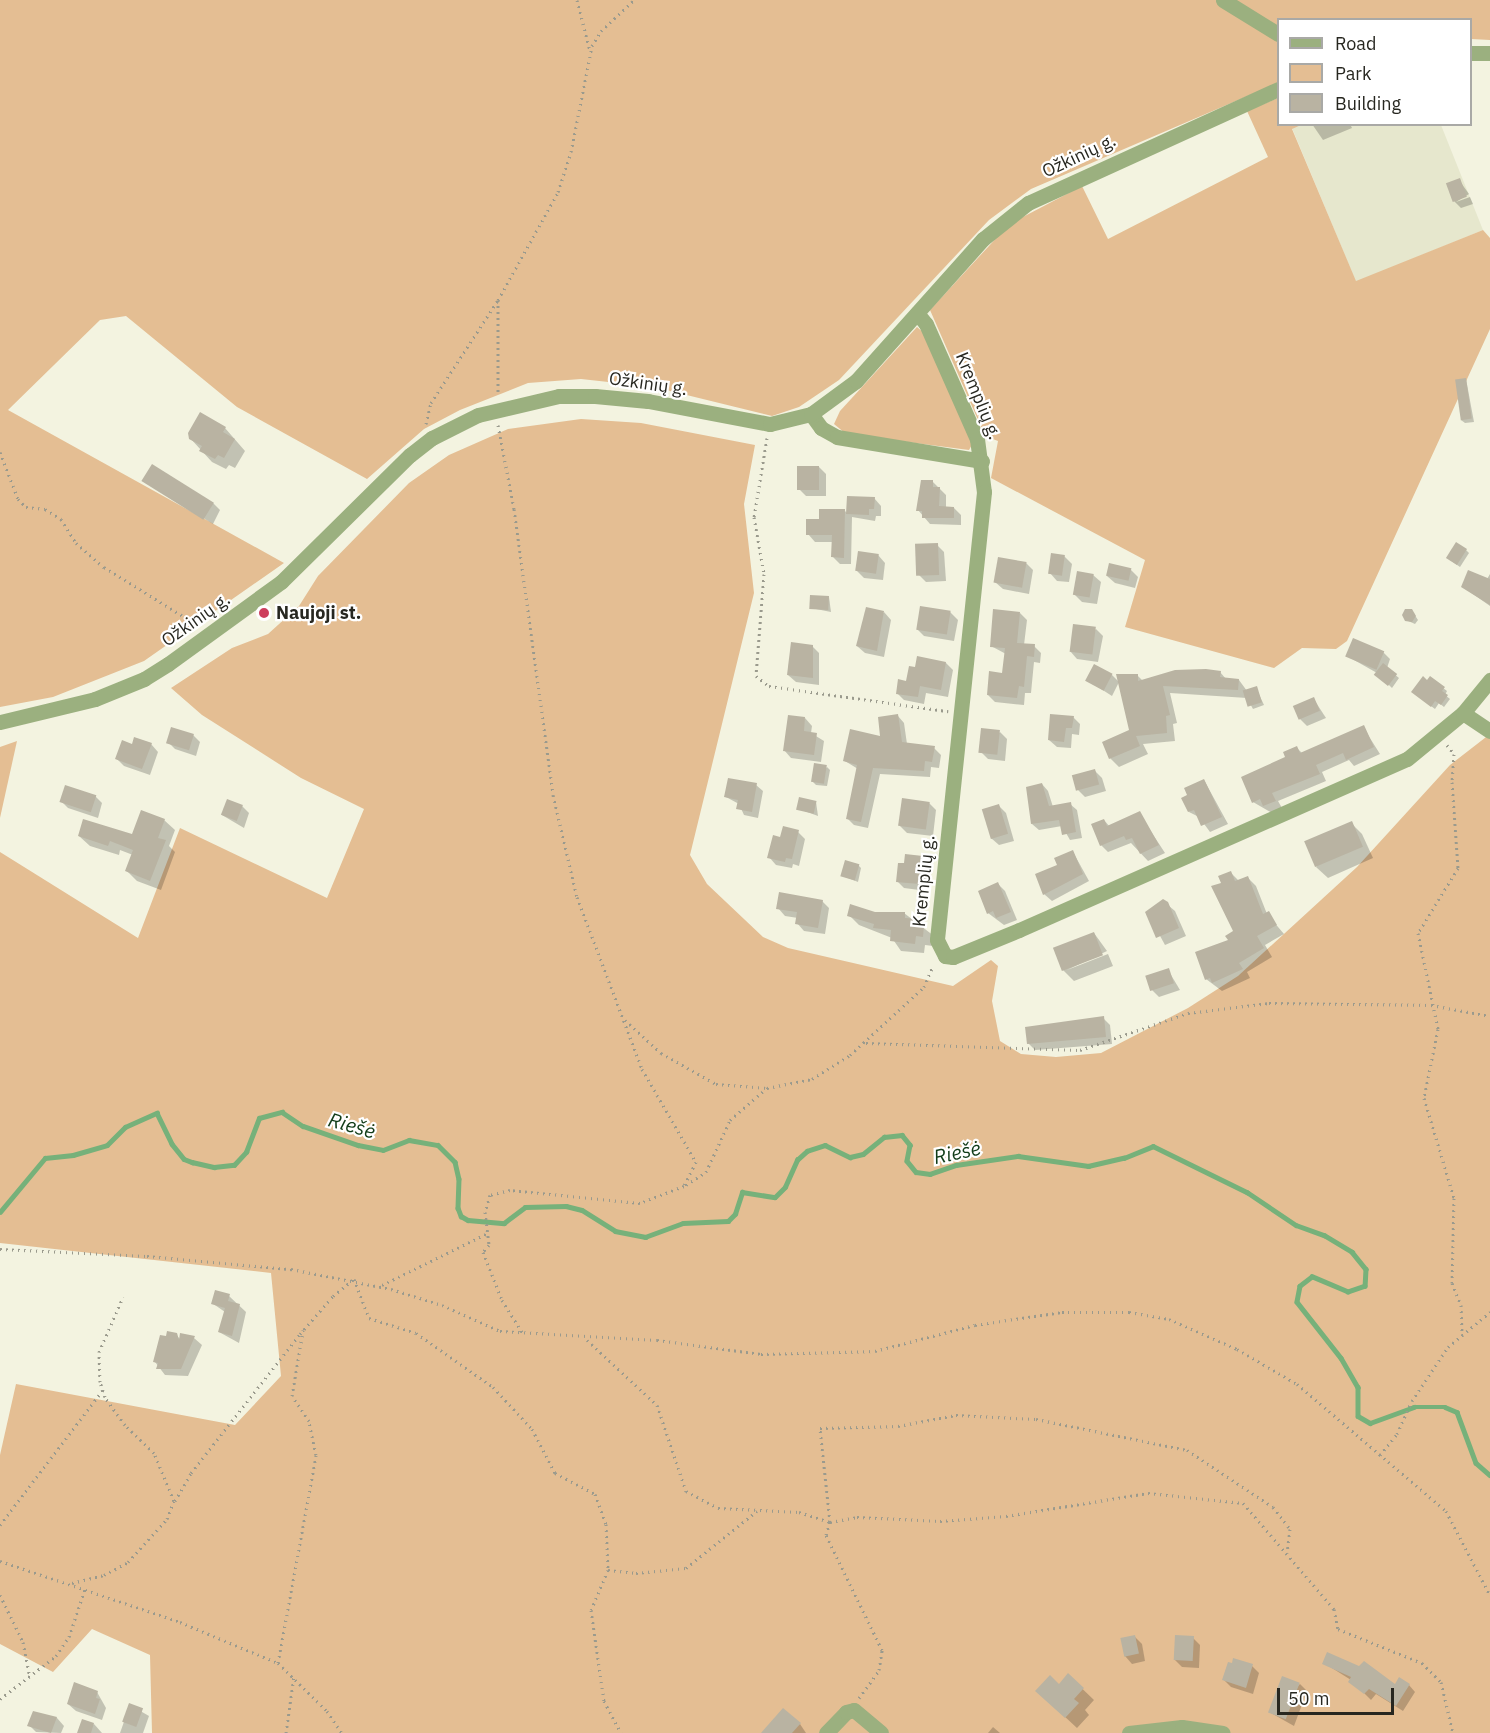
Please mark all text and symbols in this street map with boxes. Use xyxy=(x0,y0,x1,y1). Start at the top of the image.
legend xyxy=(1277,18,1472,126)
text: Road xyxy=(1335,32,1376,55)
text: Park xyxy=(1335,62,1371,85)
text: Building xyxy=(1335,92,1401,115)
street label: Ožkinių g. xyxy=(1039,130,1119,182)
street label: Kremplių g. xyxy=(951,349,1005,443)
street label: Ožkinių g. xyxy=(607,368,689,400)
street label: Ožkinių g. xyxy=(157,589,235,651)
place label: Naujoji st. xyxy=(276,602,361,624)
marker: Naujoji st. xyxy=(257,606,271,620)
street label: Kremplių g. xyxy=(908,834,940,928)
water label: Riešė xyxy=(326,1107,378,1143)
water label: Riešė xyxy=(931,1135,983,1169)
scale bar xyxy=(1280,1676,1397,1714)
text: 50 m xyxy=(1288,1687,1330,1710)

